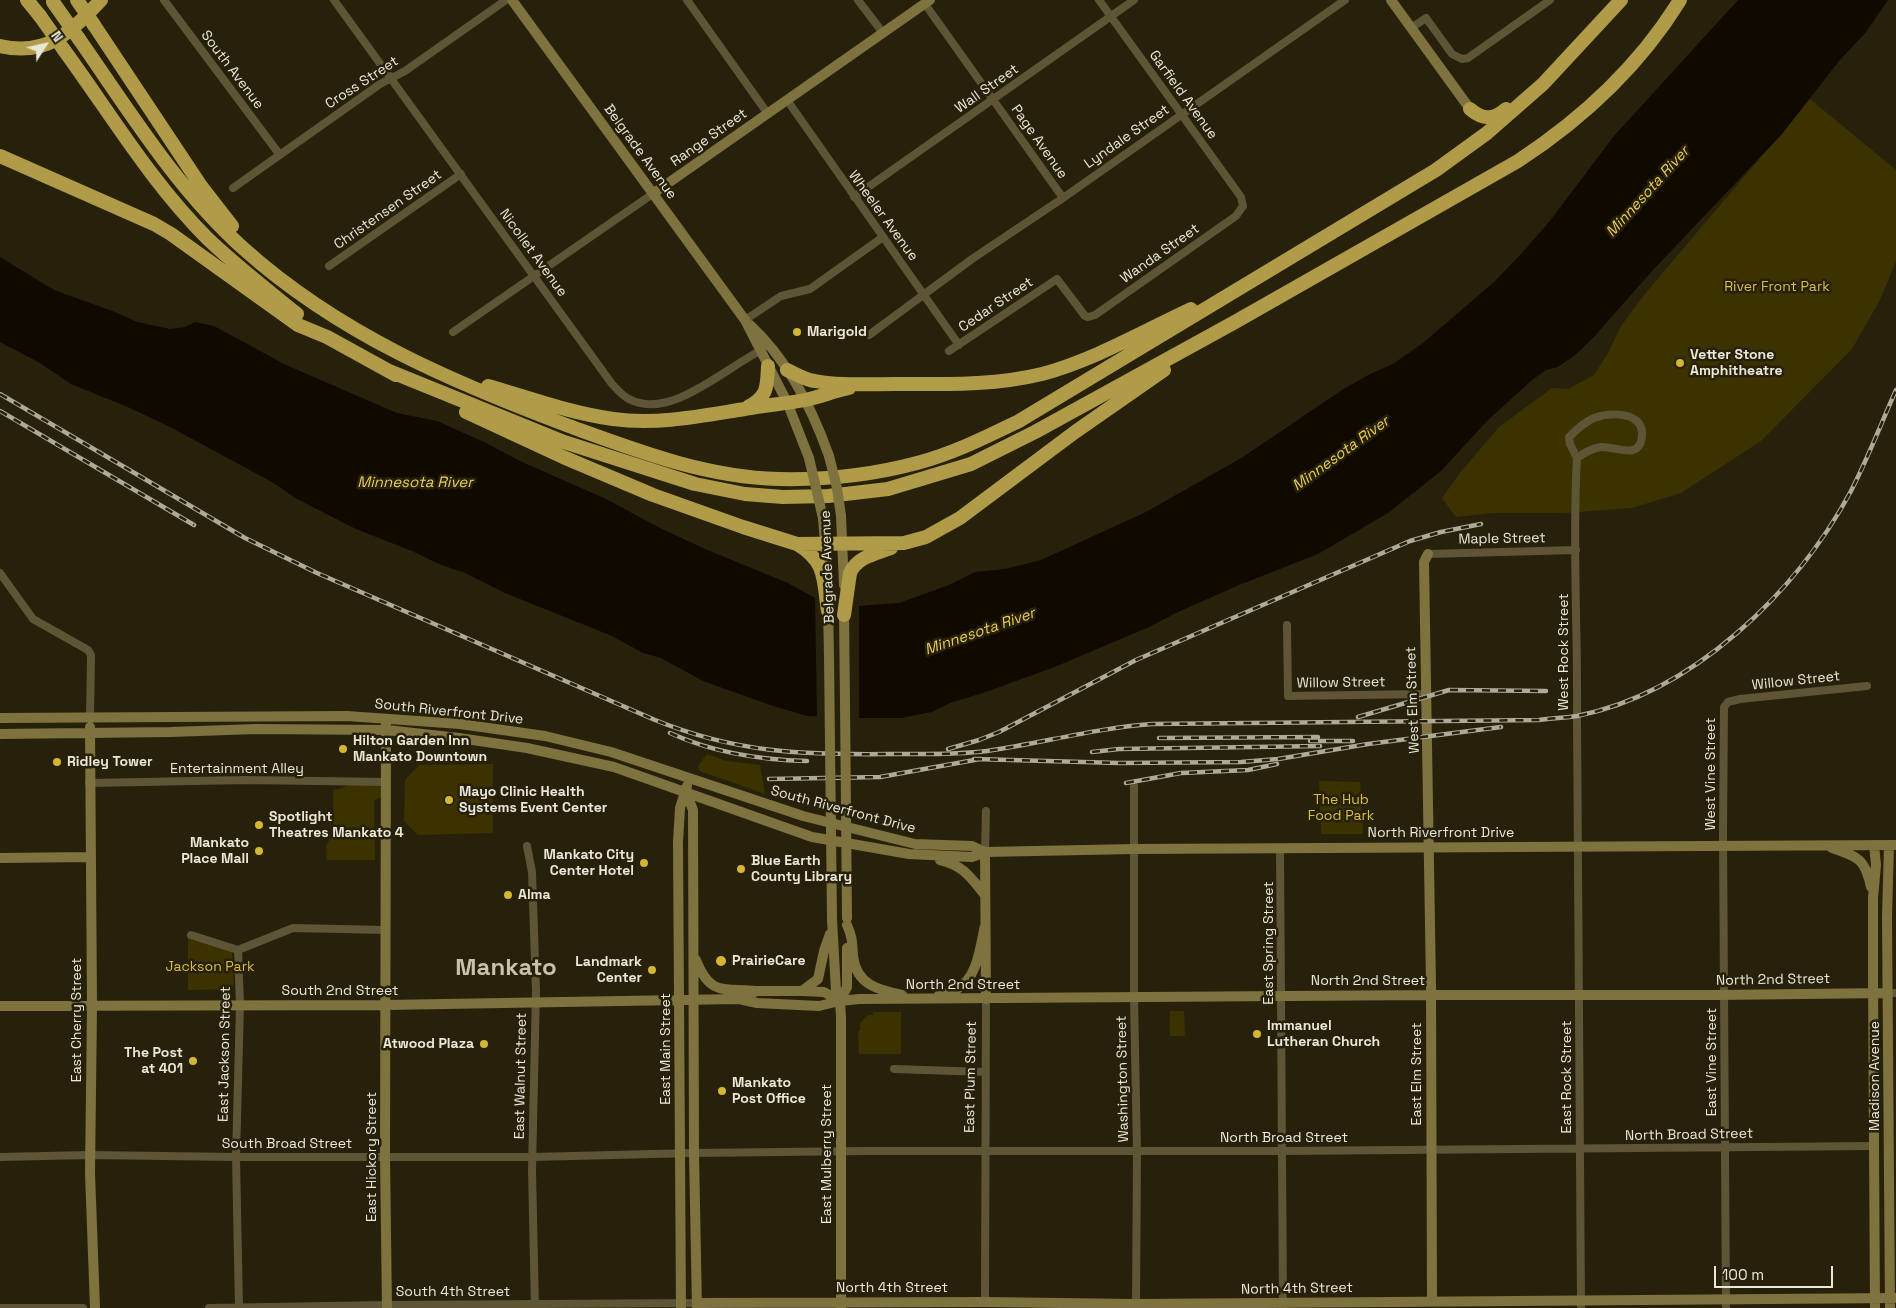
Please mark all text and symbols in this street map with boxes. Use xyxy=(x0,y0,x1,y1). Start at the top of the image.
north arrow xyxy=(20,20,70,70)
text: N xyxy=(47,27,67,45)
street label: South Avenue xyxy=(197,27,267,113)
street label: Garfield Avenue xyxy=(1145,47,1221,143)
street label: Cross Street xyxy=(322,53,402,113)
street label: Wall Street xyxy=(952,61,1022,117)
street label: Belgrade Avenue xyxy=(600,101,680,203)
street label: Lyndale Street xyxy=(1081,101,1173,173)
street label: Page Avenue xyxy=(1007,102,1071,182)
street label: Range Street xyxy=(668,106,750,170)
water label: Minnesota River xyxy=(1603,143,1693,241)
street label: Christensen Street xyxy=(331,167,445,253)
street label: Wheeler Avenue xyxy=(845,168,921,264)
street label: Nicollet Avenue xyxy=(496,206,570,300)
street label: Wanda Street xyxy=(1117,221,1203,287)
street label: Cedar Street xyxy=(956,274,1036,336)
park label: River Front Park xyxy=(1724,279,1830,295)
place label: Marigold xyxy=(807,324,867,340)
marker: Marigold xyxy=(791,326,803,338)
place label: Vetter Stone Amphitheatre xyxy=(1690,347,1783,380)
marker: Vetter Stone Amphitheatre xyxy=(1674,357,1686,369)
water label: Minnesota River xyxy=(1289,413,1393,495)
water label: Minnesota River xyxy=(357,474,473,492)
street label: Belgrade Avenue xyxy=(818,510,838,624)
street label: Maple Street xyxy=(1458,530,1546,548)
street label: West Rock Street xyxy=(1556,593,1572,711)
water label: Minnesota River xyxy=(922,605,1038,659)
street label: West Elm Street xyxy=(1403,646,1423,754)
street label: Willow Street xyxy=(1751,668,1841,694)
street label: Willow Street xyxy=(1297,674,1385,692)
street label: South Riverfront Drive xyxy=(374,696,524,728)
street label: West Vine Street xyxy=(1703,718,1719,830)
place label: Hilton Garden Inn Mankato Downtown xyxy=(353,733,487,766)
marker: Hilton Garden Inn Mankato Downtown xyxy=(337,743,349,755)
place label: Ridley Tower xyxy=(67,754,153,770)
marker: Ridley Tower xyxy=(51,756,63,768)
street label: Entertainment Alley xyxy=(170,761,304,777)
street label: South Riverfront Drive xyxy=(769,783,917,837)
place label: Mayo Clinic Health Systems Event Center xyxy=(459,784,607,816)
park label: The Hub Food Park xyxy=(1308,792,1374,824)
marker: Mayo Clinic Health Systems Event Center xyxy=(443,794,455,806)
place label: Spotlight Theatres Mankato 4 xyxy=(269,809,404,842)
marker: Spotlight Theatres Mankato 4 xyxy=(253,819,265,831)
street label: North Riverfront Drive xyxy=(1368,825,1514,841)
place label: Mankato Place Mall xyxy=(181,835,249,868)
marker: Mankato Place Mall xyxy=(253,845,265,857)
place label: Mankato City Center Hotel xyxy=(544,847,634,880)
place label: Blue Earth County Library xyxy=(751,853,852,886)
marker: Mankato City Center Hotel xyxy=(638,857,650,869)
marker: Blue Earth County Library xyxy=(735,863,747,875)
street label: East Spring Street xyxy=(1261,881,1277,1005)
place label: Alma xyxy=(518,887,551,903)
marker: Alma xyxy=(502,889,514,901)
place label: PrairieCare xyxy=(732,953,805,969)
district label: Mankato xyxy=(455,954,557,982)
place label: Landmark Center xyxy=(575,954,642,986)
marker: PrairieCare xyxy=(714,954,728,968)
street label: East Cherry Street xyxy=(69,958,85,1082)
park label: Jackson Park xyxy=(166,959,254,975)
marker: Landmark Center xyxy=(646,964,658,976)
street label: North 2nd Street xyxy=(1716,971,1830,989)
street label: North 2nd Street xyxy=(1311,973,1425,989)
street label: North 2nd Street xyxy=(906,977,1020,993)
street label: South 2nd Street xyxy=(282,983,398,999)
street label: East Jackson Street xyxy=(215,986,235,1122)
street label: East Main Street xyxy=(658,993,674,1105)
street label: East Vine Street xyxy=(1704,1008,1720,1116)
street label: East Walnut Street xyxy=(511,1013,531,1139)
street label: Washington Street xyxy=(1113,1015,1133,1143)
place label: Immanuel Lutheran Church xyxy=(1267,1018,1380,1050)
street label: East Plum Street xyxy=(962,1021,980,1133)
street label: East Rock Street xyxy=(1559,1021,1575,1133)
street label: Madison Avenue xyxy=(1867,1021,1883,1131)
street label: East Elm Street xyxy=(1409,1023,1425,1125)
marker: Immanuel Lutheran Church xyxy=(1251,1028,1263,1040)
place label: Atwood Plaza xyxy=(383,1036,474,1052)
marker: Atwood Plaza xyxy=(478,1038,490,1050)
place label: The Post at 401 xyxy=(124,1045,183,1078)
marker: The Post at 401 xyxy=(187,1055,199,1067)
place label: Mankato Post Office xyxy=(732,1075,806,1108)
street label: East Mulberry Street xyxy=(819,1084,835,1224)
marker: Mankato Post Office xyxy=(716,1085,728,1097)
street label: East Hickory Street xyxy=(364,1092,380,1222)
street label: North Broad Street xyxy=(1625,1125,1753,1145)
street label: North Broad Street xyxy=(1220,1130,1348,1146)
street label: South Broad Street xyxy=(222,1136,352,1152)
scale bar xyxy=(1716,1256,1835,1288)
text: 100 m xyxy=(1722,1265,1764,1284)
street label: North 4th Street xyxy=(836,1280,948,1296)
street label: North 4th Street xyxy=(1241,1280,1353,1298)
street label: South 4th Street xyxy=(396,1284,510,1300)

